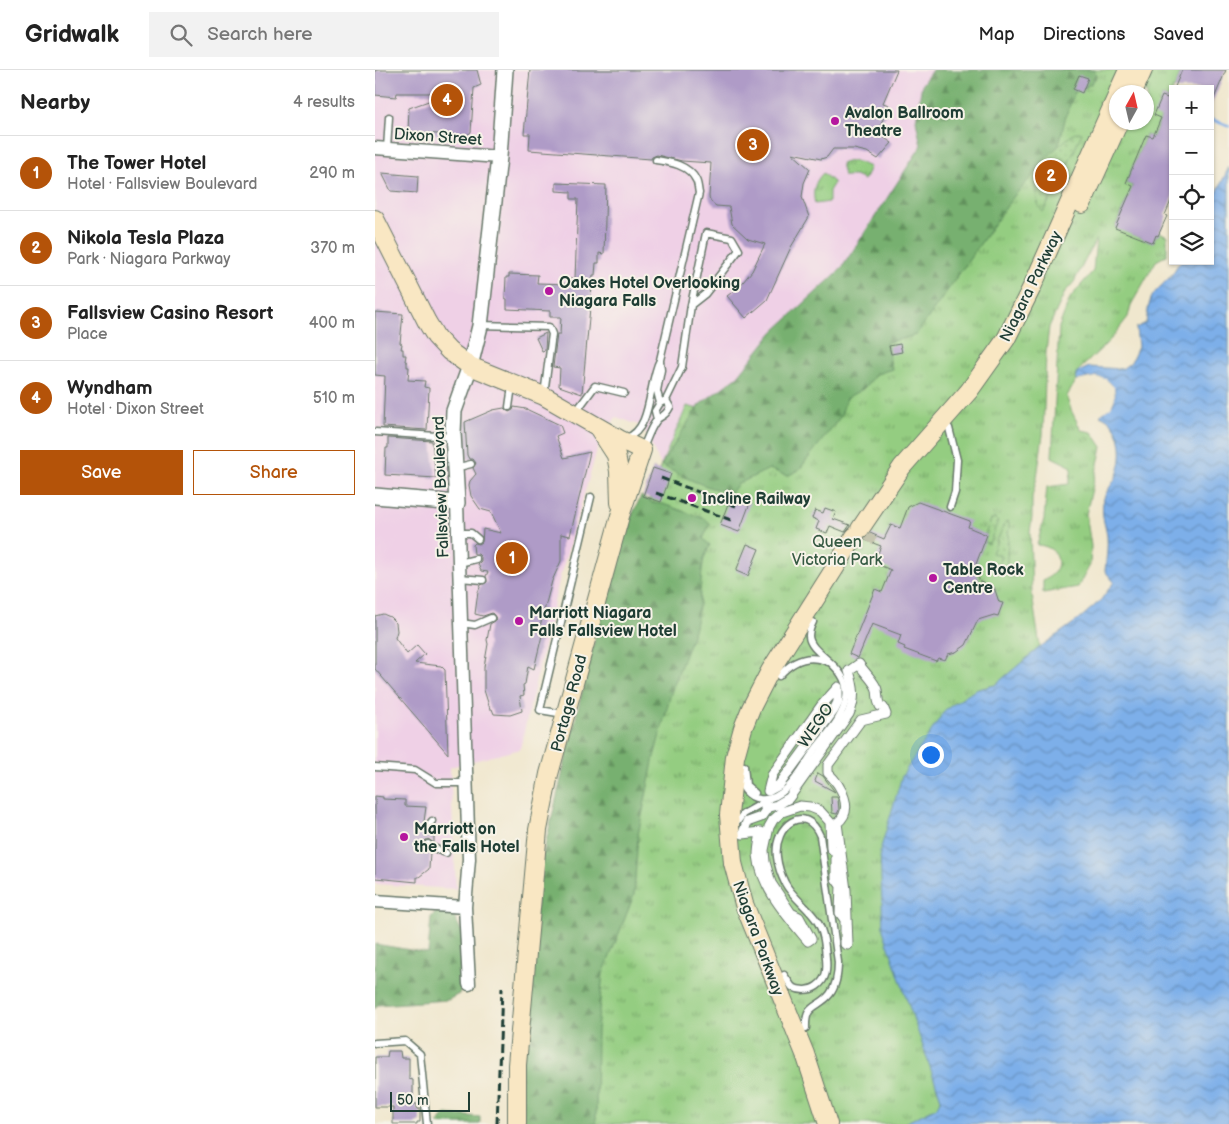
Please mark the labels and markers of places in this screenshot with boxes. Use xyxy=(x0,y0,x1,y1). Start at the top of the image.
pin: 4 xyxy=(431,81,463,119)
place label: Avalon Ballroom Theatre xyxy=(844,104,964,141)
marker: Avalon Ballroom Theatre xyxy=(829,115,841,127)
pin: 3 xyxy=(737,126,769,164)
pin: 2 xyxy=(1035,157,1067,195)
place label: Oakes Hotel Overlooking Niagara Falls xyxy=(559,274,740,311)
marker: Oakes Hotel Overlooking Niagara Falls xyxy=(543,285,555,297)
place label: Incline Railway xyxy=(702,490,811,509)
marker: Incline Railway xyxy=(686,492,698,504)
pin: 1 xyxy=(496,539,528,577)
place label: Table Rock Centre xyxy=(943,561,1024,598)
marker: Table Rock Centre xyxy=(927,572,939,584)
place label: Marriott Niagara Falls Fallsview Hotel xyxy=(529,604,677,641)
marker: Marriott Niagara Falls Fallsview Hotel xyxy=(513,615,525,627)
place label: Marriott on the Falls Hotel xyxy=(413,820,520,857)
marker: Marriott on the Falls Hotel xyxy=(398,831,410,843)

